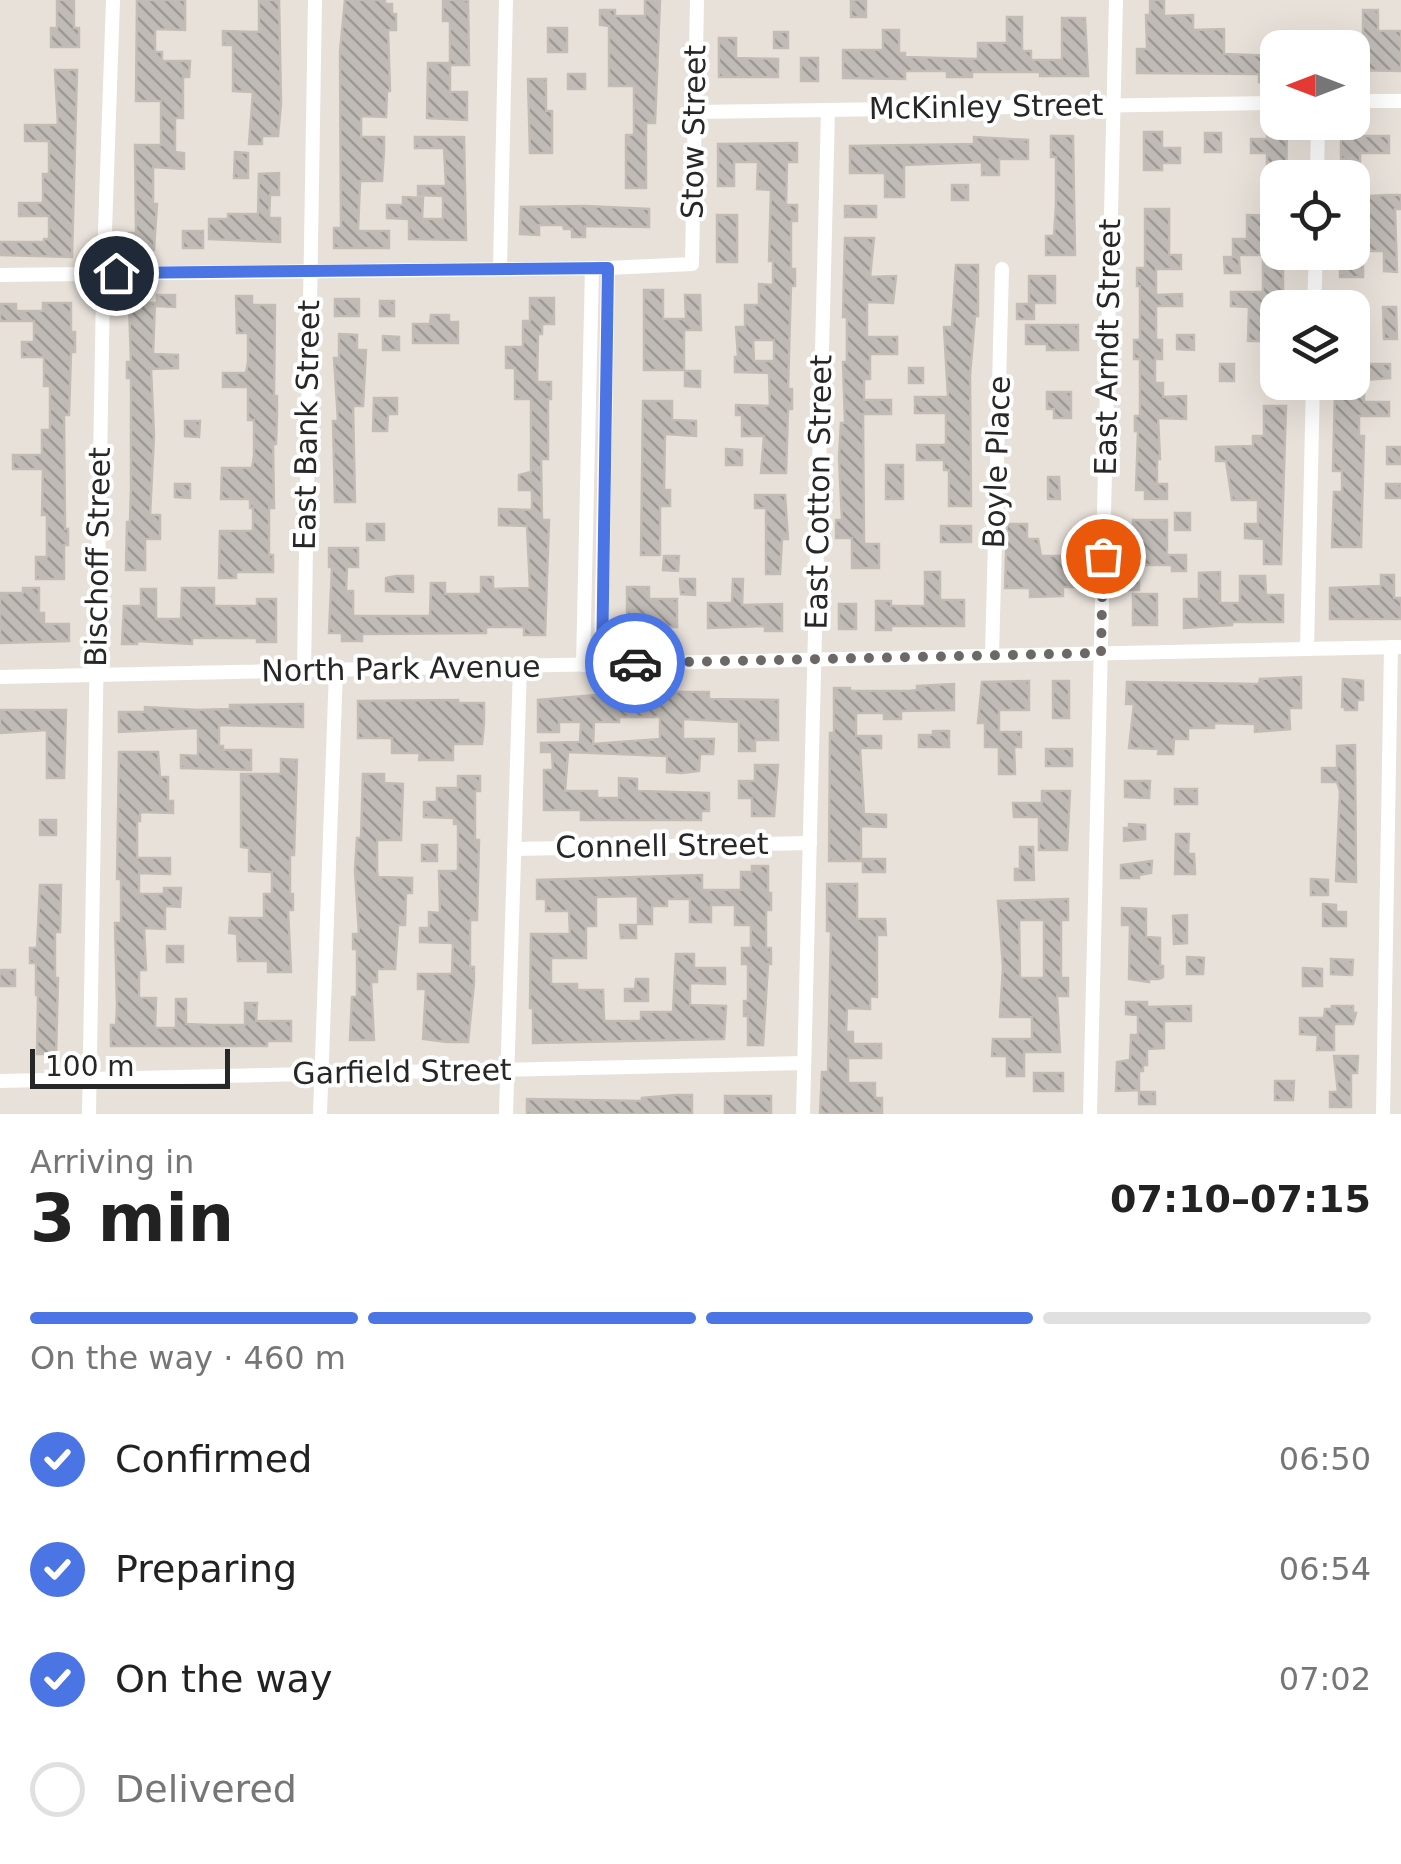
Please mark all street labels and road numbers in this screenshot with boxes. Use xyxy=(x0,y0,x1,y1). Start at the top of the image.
street label: Stow Street xyxy=(674,44,713,219)
street label: McKinley Street xyxy=(868,87,1104,126)
street label: East Arndt Street xyxy=(1088,218,1127,476)
street label: East Bank Street xyxy=(287,299,326,550)
street label: East Cotton Street xyxy=(799,354,838,630)
street label: Boyle Place xyxy=(976,375,1017,549)
street label: Bischoff Street xyxy=(78,447,117,667)
street label: North Park Avenue xyxy=(261,649,541,688)
street label: Connell Street xyxy=(555,826,769,865)
street label: Garfield Street xyxy=(292,1052,512,1091)

